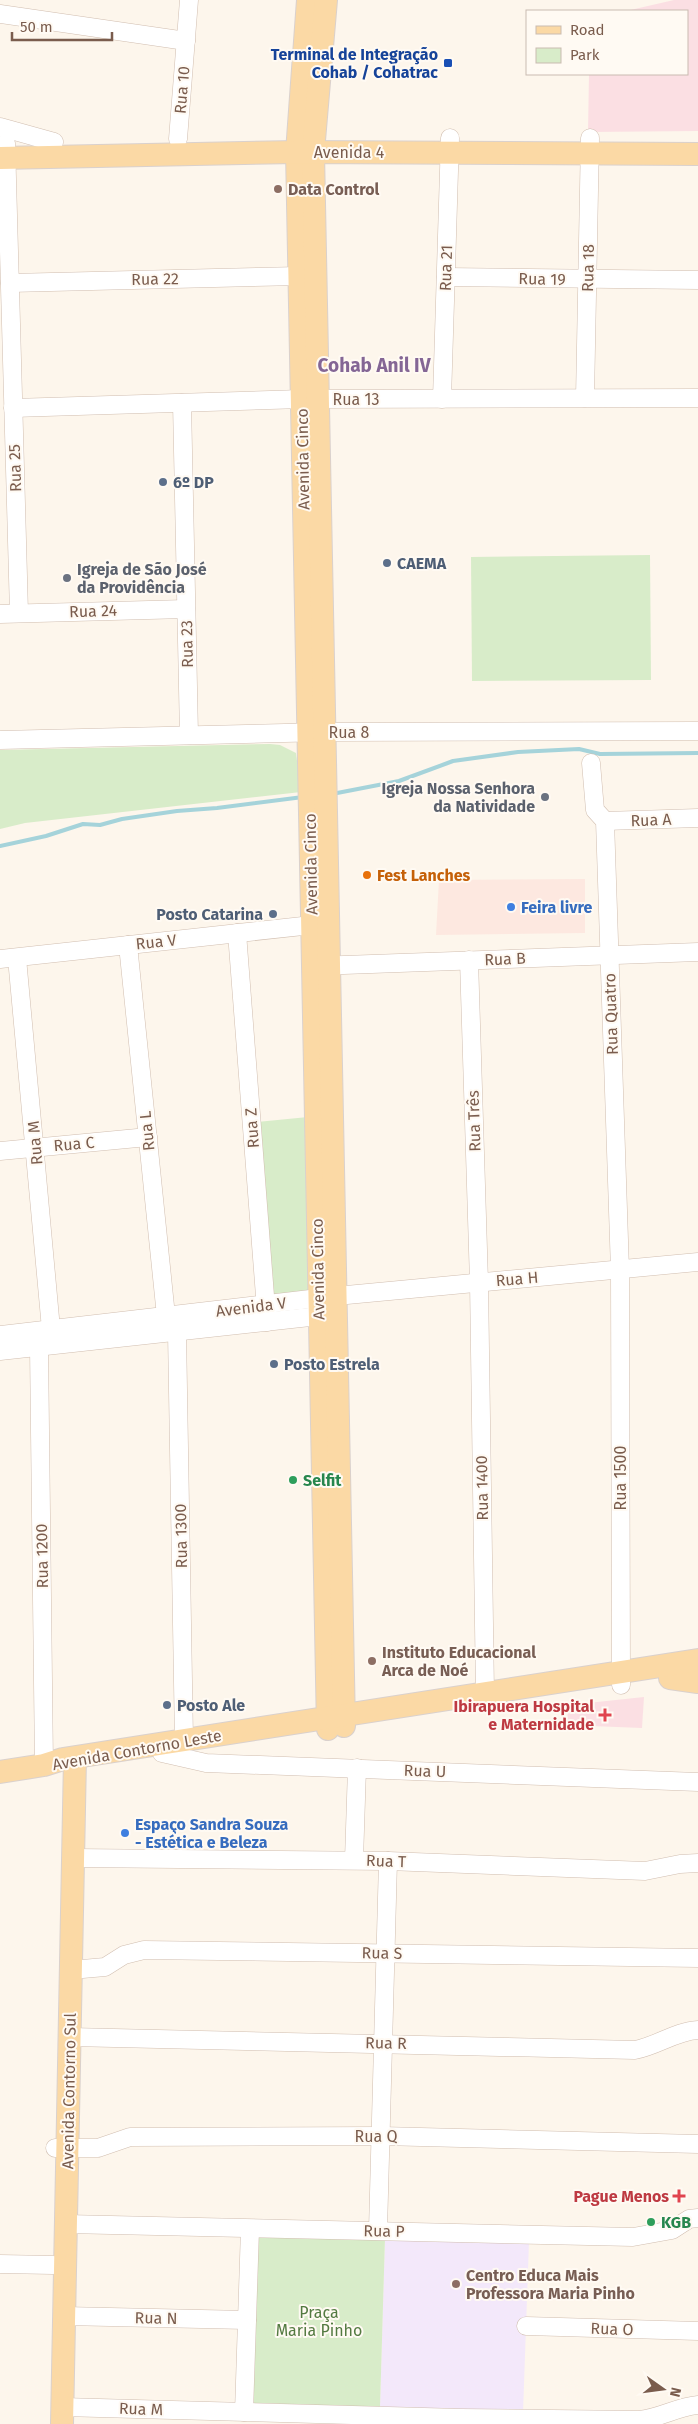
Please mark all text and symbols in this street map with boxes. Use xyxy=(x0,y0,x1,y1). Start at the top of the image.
scale bar xyxy=(12,10,112,42)
legend xyxy=(526,10,688,75)
text: 50 m xyxy=(20,18,53,36)
text: Road xyxy=(570,21,605,39)
place label: Terminal de Integração Cohab / Cohatrac xyxy=(271,45,438,82)
text: Park xyxy=(570,46,600,64)
marker: Terminal de Integração Cohab / Cohatrac xyxy=(442,57,454,69)
street label: Rua 10 xyxy=(170,65,194,115)
street label: Avenida 4 xyxy=(314,143,385,162)
place label: Data Control xyxy=(288,180,379,199)
marker: Data Control xyxy=(272,183,284,195)
street label: Rua 21 xyxy=(436,244,456,292)
street label: Rua 18 xyxy=(578,244,598,292)
street label: Rua 22 xyxy=(131,269,179,289)
street label: Rua 19 xyxy=(518,269,566,289)
district label: Cohab Anil IV xyxy=(318,354,432,377)
street label: Rua 13 xyxy=(333,390,379,409)
street label: Avenida Cinco xyxy=(293,408,313,510)
street label: Rua 25 xyxy=(5,444,25,492)
place label: 6º DP xyxy=(173,473,214,492)
marker: 6º DP xyxy=(157,476,169,488)
place label: CAEMA xyxy=(397,554,447,573)
marker: CAEMA xyxy=(381,557,393,569)
place label: Igreja de São José da Providência xyxy=(77,560,207,597)
marker: Igreja de São José da Providência xyxy=(61,572,73,584)
street label: Rua 24 xyxy=(69,601,118,621)
street label: Rua 23 xyxy=(177,620,197,668)
street label: Rua 8 xyxy=(329,723,370,742)
place label: Igreja Nossa Senhora da Natividade xyxy=(382,779,535,816)
marker: Igreja Nossa Senhora da Natividade xyxy=(539,791,551,803)
street label: Rua A xyxy=(630,810,673,830)
street label: Avenida Cinco xyxy=(301,813,321,915)
place label: Fest Lanches xyxy=(377,866,471,885)
marker: Fest Lanches xyxy=(361,869,373,881)
place label: Feira livre xyxy=(521,898,592,917)
marker: Feira livre xyxy=(505,901,517,913)
place label: Posto Catarina xyxy=(156,905,263,924)
marker: Posto Catarina xyxy=(267,908,279,920)
street label: Rua V xyxy=(135,930,177,954)
street label: Rua B xyxy=(484,949,526,969)
street label: Rua Quatro xyxy=(600,973,622,1055)
street label: Rua Três xyxy=(463,1090,485,1152)
street label: Rua Z xyxy=(241,1107,263,1149)
street label: Rua L xyxy=(135,1110,159,1152)
street label: Rua M xyxy=(24,1120,46,1166)
street label: Rua C xyxy=(53,1133,95,1155)
street label: Avenida Cinco xyxy=(308,1218,328,1320)
street label: Rua H xyxy=(495,1268,539,1290)
street label: Avenida V xyxy=(215,1293,287,1321)
place label: Posto Estrela xyxy=(284,1355,380,1374)
marker: Posto Estrela xyxy=(268,1358,280,1370)
street label: Rua 1500 xyxy=(611,1446,630,1510)
street label: Rua 1400 xyxy=(472,1455,492,1521)
place label: Selfit xyxy=(303,1471,342,1490)
marker: Selfit xyxy=(287,1474,299,1486)
street label: Rua 1300 xyxy=(171,1503,191,1569)
street label: Rua 1200 xyxy=(32,1523,52,1588)
place label: Instituto Educacional Arca de Noé xyxy=(381,1643,536,1680)
marker: Instituto Educacional Arca de Noé xyxy=(366,1655,378,1667)
place label: Posto Ale xyxy=(177,1696,245,1715)
place label: Ibirapuera Hospital e Maternidade xyxy=(454,1697,594,1734)
marker: Posto Ale xyxy=(161,1699,173,1711)
marker: Ibirapuera Hospital e Maternidade xyxy=(598,1708,612,1722)
street label: Avenida Contorno Leste xyxy=(51,1726,223,1774)
street label: Rua U xyxy=(403,1761,447,1781)
place label: Espaço Sandra Souza - Estética e Beleza xyxy=(135,1815,289,1852)
marker: Espaço Sandra Souza - Estética e Beleza xyxy=(119,1827,131,1839)
street label: Rua T xyxy=(366,1851,407,1871)
street label: Rua S xyxy=(362,1943,403,1963)
street label: Avenida Contorno Sul xyxy=(58,2012,80,2169)
street label: Rua R xyxy=(365,2033,407,2053)
street label: Rua Q xyxy=(355,2127,398,2146)
place label: Pague Menos xyxy=(573,2187,669,2206)
marker: Pague Menos xyxy=(673,2190,685,2202)
place label: KGB xyxy=(661,2213,691,2232)
marker: KGB xyxy=(645,2216,657,2228)
street label: Rua P xyxy=(363,2221,405,2241)
place label: Centro Educa Mais Professora Maria Pinho xyxy=(466,2266,635,2303)
marker: Centro Educa Mais Professora Maria Pinho xyxy=(450,2278,462,2290)
park label: Praça Maria Pinho xyxy=(276,2303,362,2340)
street label: Rua N xyxy=(134,2308,178,2328)
street label: Rua O xyxy=(590,2319,634,2339)
north arrow xyxy=(638,2364,688,2414)
text: N xyxy=(666,2385,685,2399)
street label: Rua M xyxy=(118,2399,164,2419)

